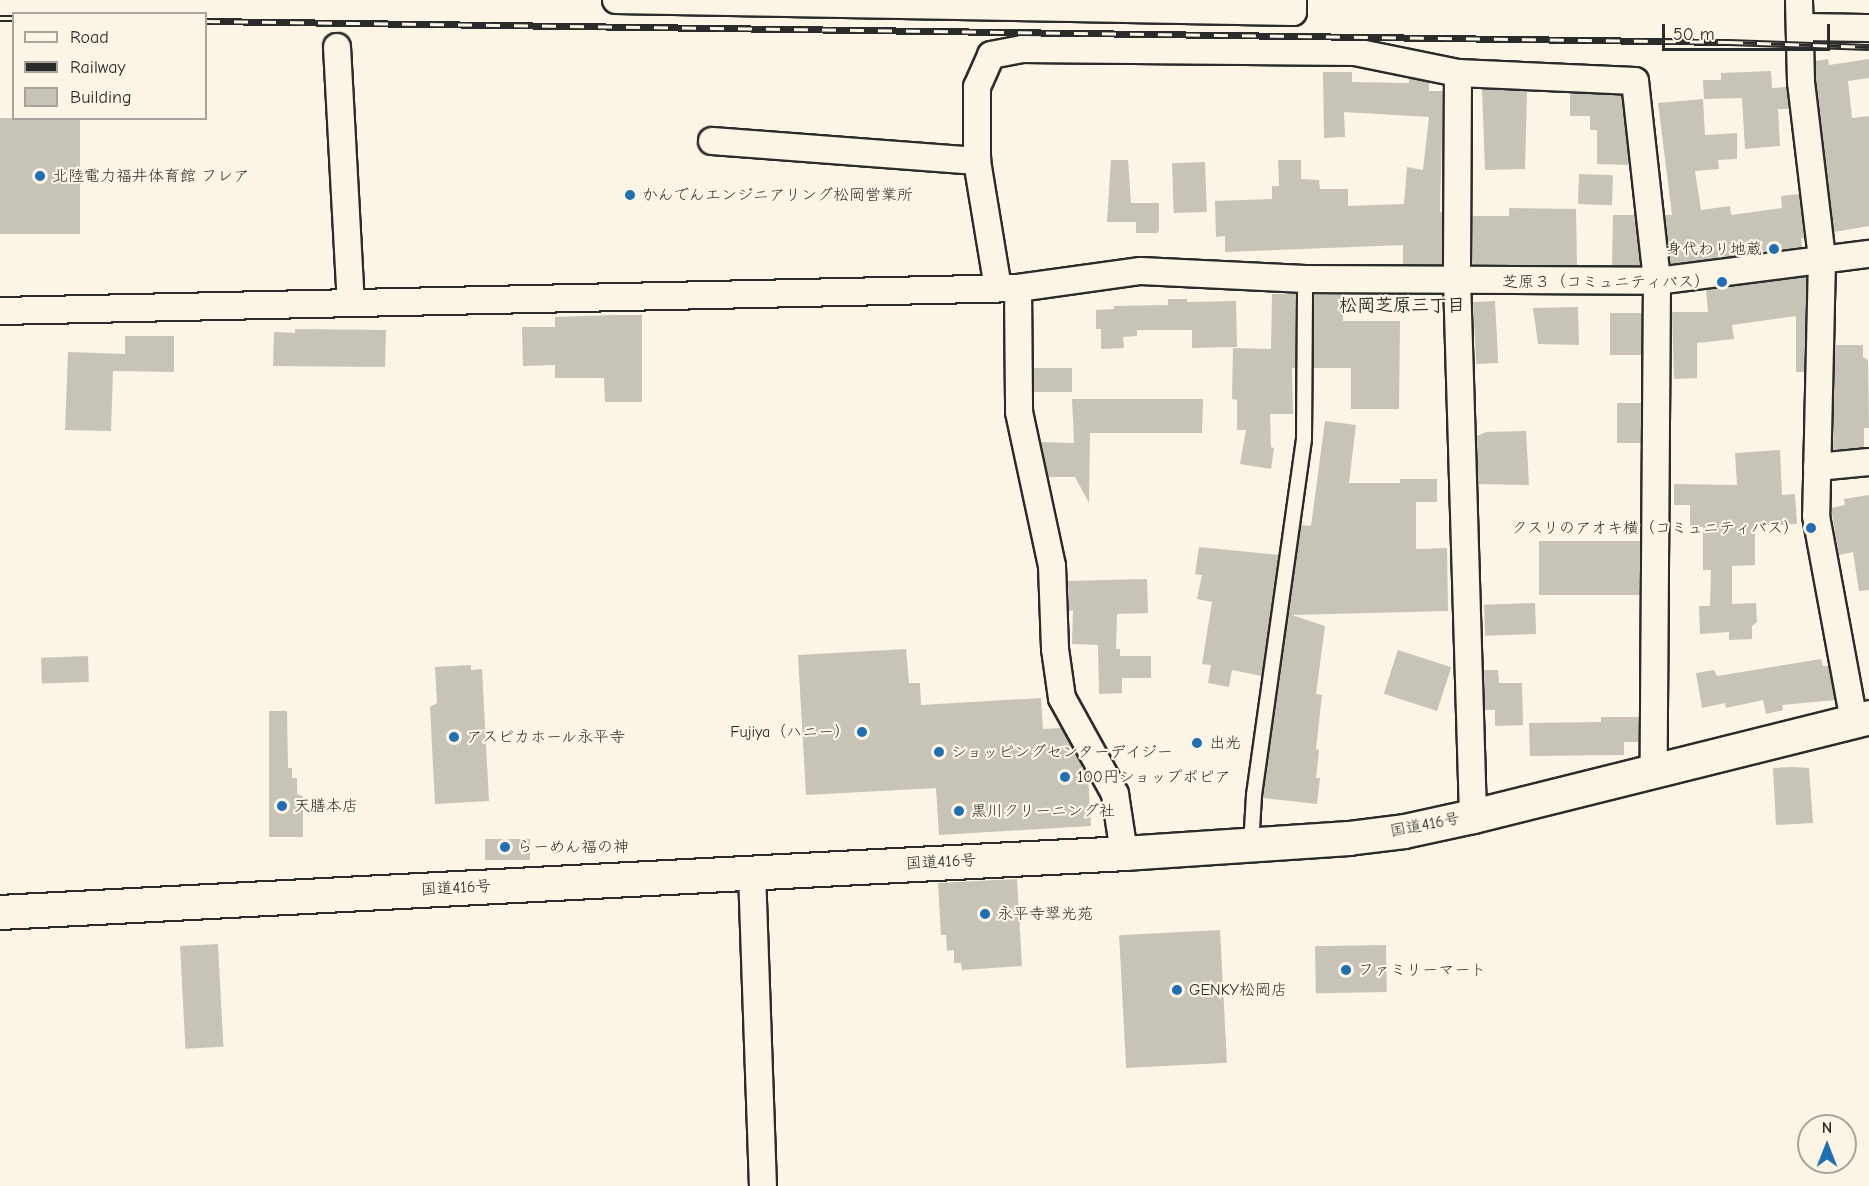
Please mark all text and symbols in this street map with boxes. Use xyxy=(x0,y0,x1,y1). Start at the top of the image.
legend xyxy=(12,12,207,120)
scale bar xyxy=(1665,12,1833,50)
text: 50 m xyxy=(1673,24,1715,45)
text: Road xyxy=(70,27,109,48)
text: Railway xyxy=(70,57,126,78)
text: Building xyxy=(70,87,132,108)
place label: 北陸電力福井体育館 フレア xyxy=(52,166,249,186)
marker: 北陸電力福井体育館 フレア xyxy=(33,169,47,183)
place label: かんでんエンジニアリング松岡営業所 xyxy=(642,185,914,205)
marker: かんでんエンジニアリング松岡営業所 xyxy=(623,188,637,202)
place label: 身代わり地蔵 xyxy=(1666,239,1762,259)
marker: 身代わり地蔵 xyxy=(1767,242,1781,256)
place label: 芝原３（コミュニティバス） xyxy=(1502,272,1710,292)
marker: 芝原３（コミュニティバス） xyxy=(1715,275,1729,289)
district label: 松岡芝原三丁目 xyxy=(1339,295,1465,317)
place label: クスリのアオキ横（コミュニティバス） xyxy=(1511,518,1799,538)
marker: クスリのアオキ横（コミュニティバス） xyxy=(1804,521,1818,535)
place label: Fujiya（ハニー） xyxy=(730,722,850,742)
marker: Fujiya（ハニー） xyxy=(855,725,869,739)
place label: アスピカホール永平寺 xyxy=(466,727,626,747)
marker: アスピカホール永平寺 xyxy=(447,730,461,744)
place label: 出光 xyxy=(1209,733,1241,753)
marker: 出光 xyxy=(1190,736,1204,750)
place label: ショッピングセンターデイジー xyxy=(951,742,1175,762)
marker: ショッピングセンターデイジー xyxy=(932,745,946,759)
place label: 100円ショップポピア xyxy=(1077,767,1231,787)
marker: 100円ショップポピア xyxy=(1058,770,1072,784)
place label: 天膳本店 xyxy=(294,796,358,816)
marker: 天膳本店 xyxy=(275,799,289,813)
place label: 黒川クリーニング社 xyxy=(971,801,1115,821)
marker: 黒川クリーニング社 xyxy=(952,804,966,818)
street label: 国道416号 xyxy=(1388,809,1462,841)
place label: らーめん福の神 xyxy=(517,837,629,857)
marker: らーめん福の神 xyxy=(498,840,512,854)
street label: 国道416号 xyxy=(905,851,977,873)
street label: 国道416号 xyxy=(420,877,492,899)
place label: 永平寺翠光苑 xyxy=(997,904,1093,924)
marker: 永平寺翠光苑 xyxy=(978,907,992,921)
place label: ファミリーマート xyxy=(1358,960,1486,980)
marker: ファミリーマート xyxy=(1339,963,1353,977)
place label: GENKY松岡店 xyxy=(1189,980,1287,1000)
marker: GENKY松岡店 xyxy=(1170,983,1184,997)
north arrow xyxy=(1797,1114,1857,1174)
text: N xyxy=(1822,1119,1832,1137)

